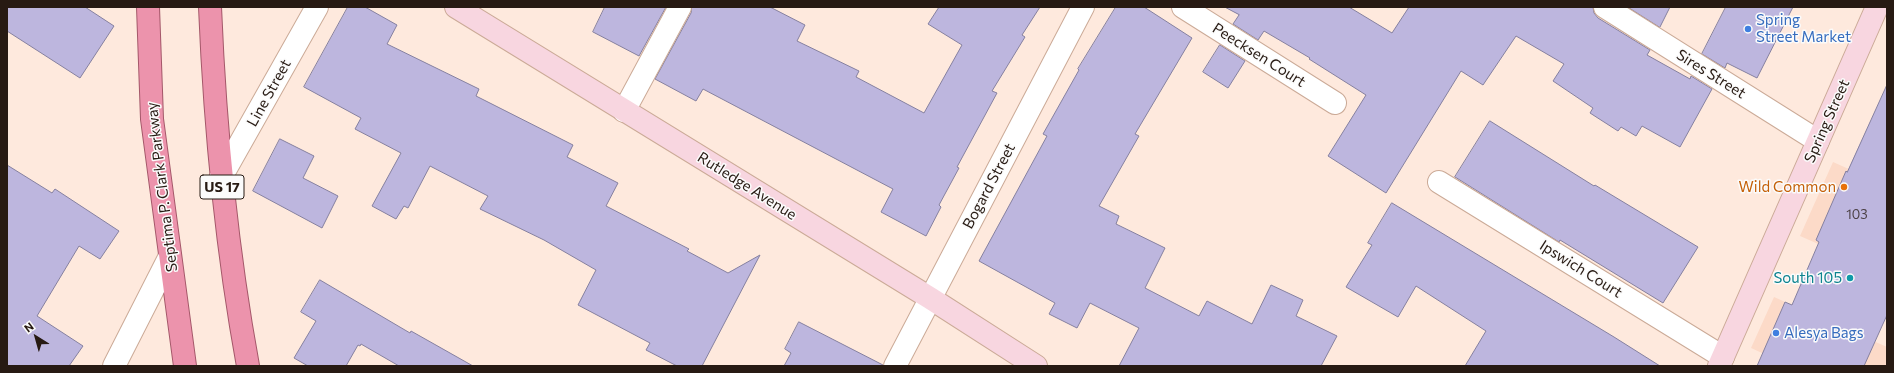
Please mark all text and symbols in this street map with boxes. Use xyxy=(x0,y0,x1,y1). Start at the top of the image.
place label: Spring Street Market xyxy=(1756,11,1851,46)
street label: Peecksen Court xyxy=(1209,19,1309,91)
marker: Spring Street Market xyxy=(1743,24,1753,34)
street label: Sires Street xyxy=(1673,46,1749,102)
street label: Line Street xyxy=(243,56,295,130)
street label: Spring Street xyxy=(1801,76,1853,166)
street label: Septima P. Clark Parkway xyxy=(143,101,181,273)
street label: Bogard Street xyxy=(959,140,1019,232)
street label: Rutledge Avenue xyxy=(694,148,800,224)
road number: US 17 xyxy=(200,175,244,199)
place label: Wild Common xyxy=(1739,178,1836,196)
marker: Wild Common xyxy=(1839,182,1849,192)
house number: 103 xyxy=(1846,207,1868,223)
street label: Ipswich Court xyxy=(1536,236,1626,302)
place label: South 105 xyxy=(1773,269,1842,287)
marker: South 105 xyxy=(1845,273,1855,283)
north arrow xyxy=(16,317,56,357)
text: N xyxy=(21,319,36,335)
place label: Alesya Bags xyxy=(1784,324,1864,342)
marker: Alesya Bags xyxy=(1771,328,1781,338)

